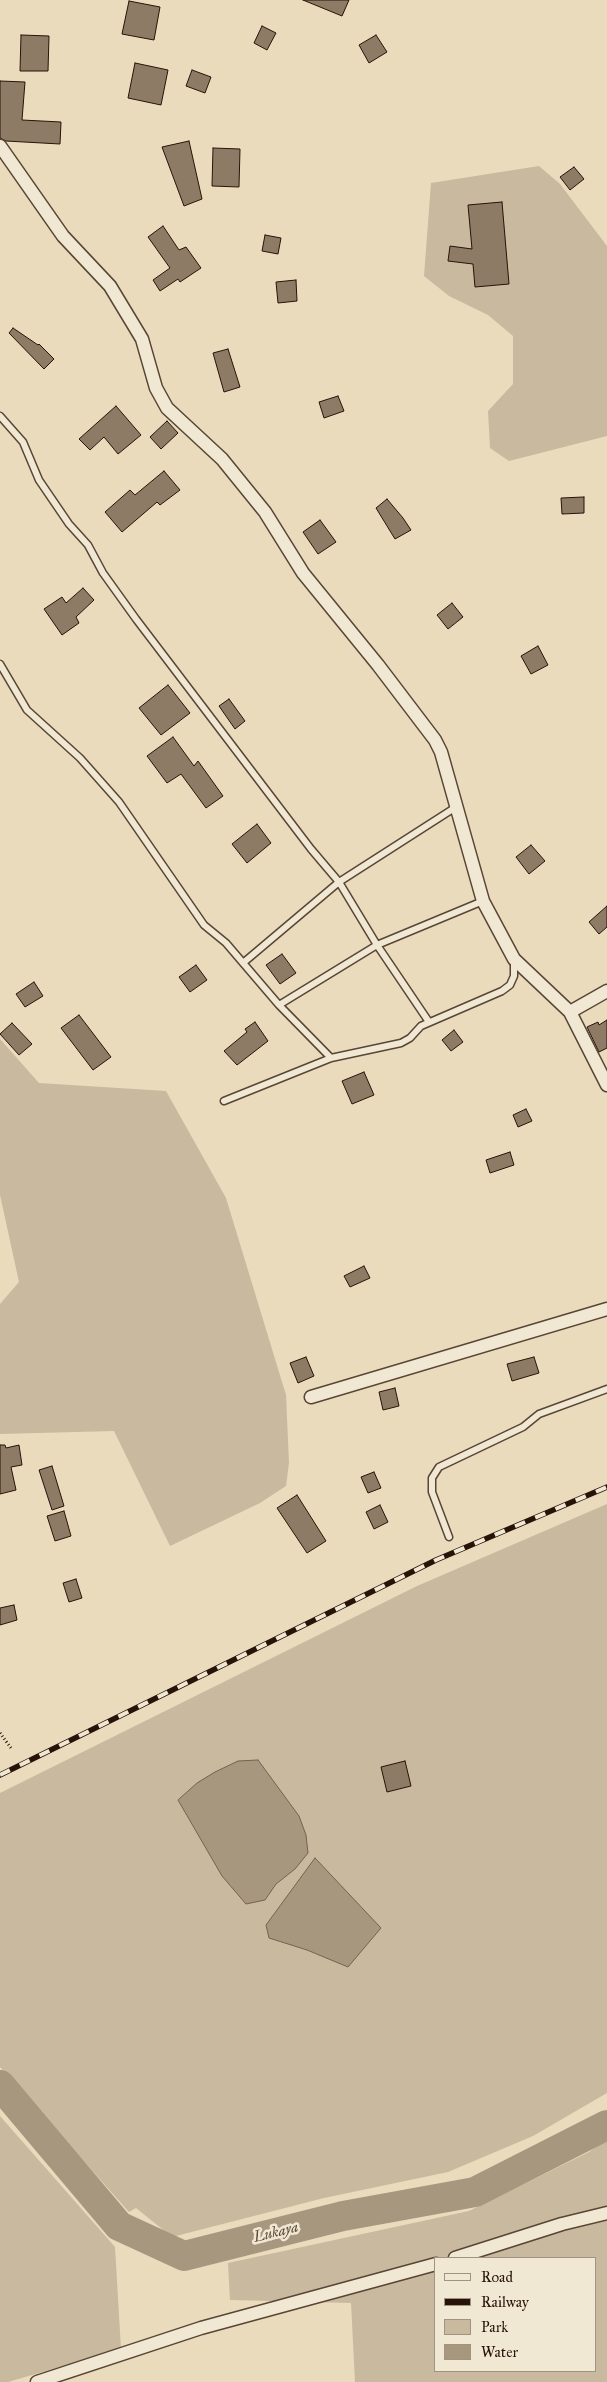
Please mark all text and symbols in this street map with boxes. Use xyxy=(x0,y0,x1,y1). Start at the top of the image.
water label: Lukaya xyxy=(252,2219,300,2247)
legend xyxy=(434,2257,597,2372)
text: Road xyxy=(481,2268,513,2286)
text: Railway xyxy=(481,2293,529,2311)
text: Park xyxy=(481,2318,508,2336)
text: Water xyxy=(481,2343,518,2361)

